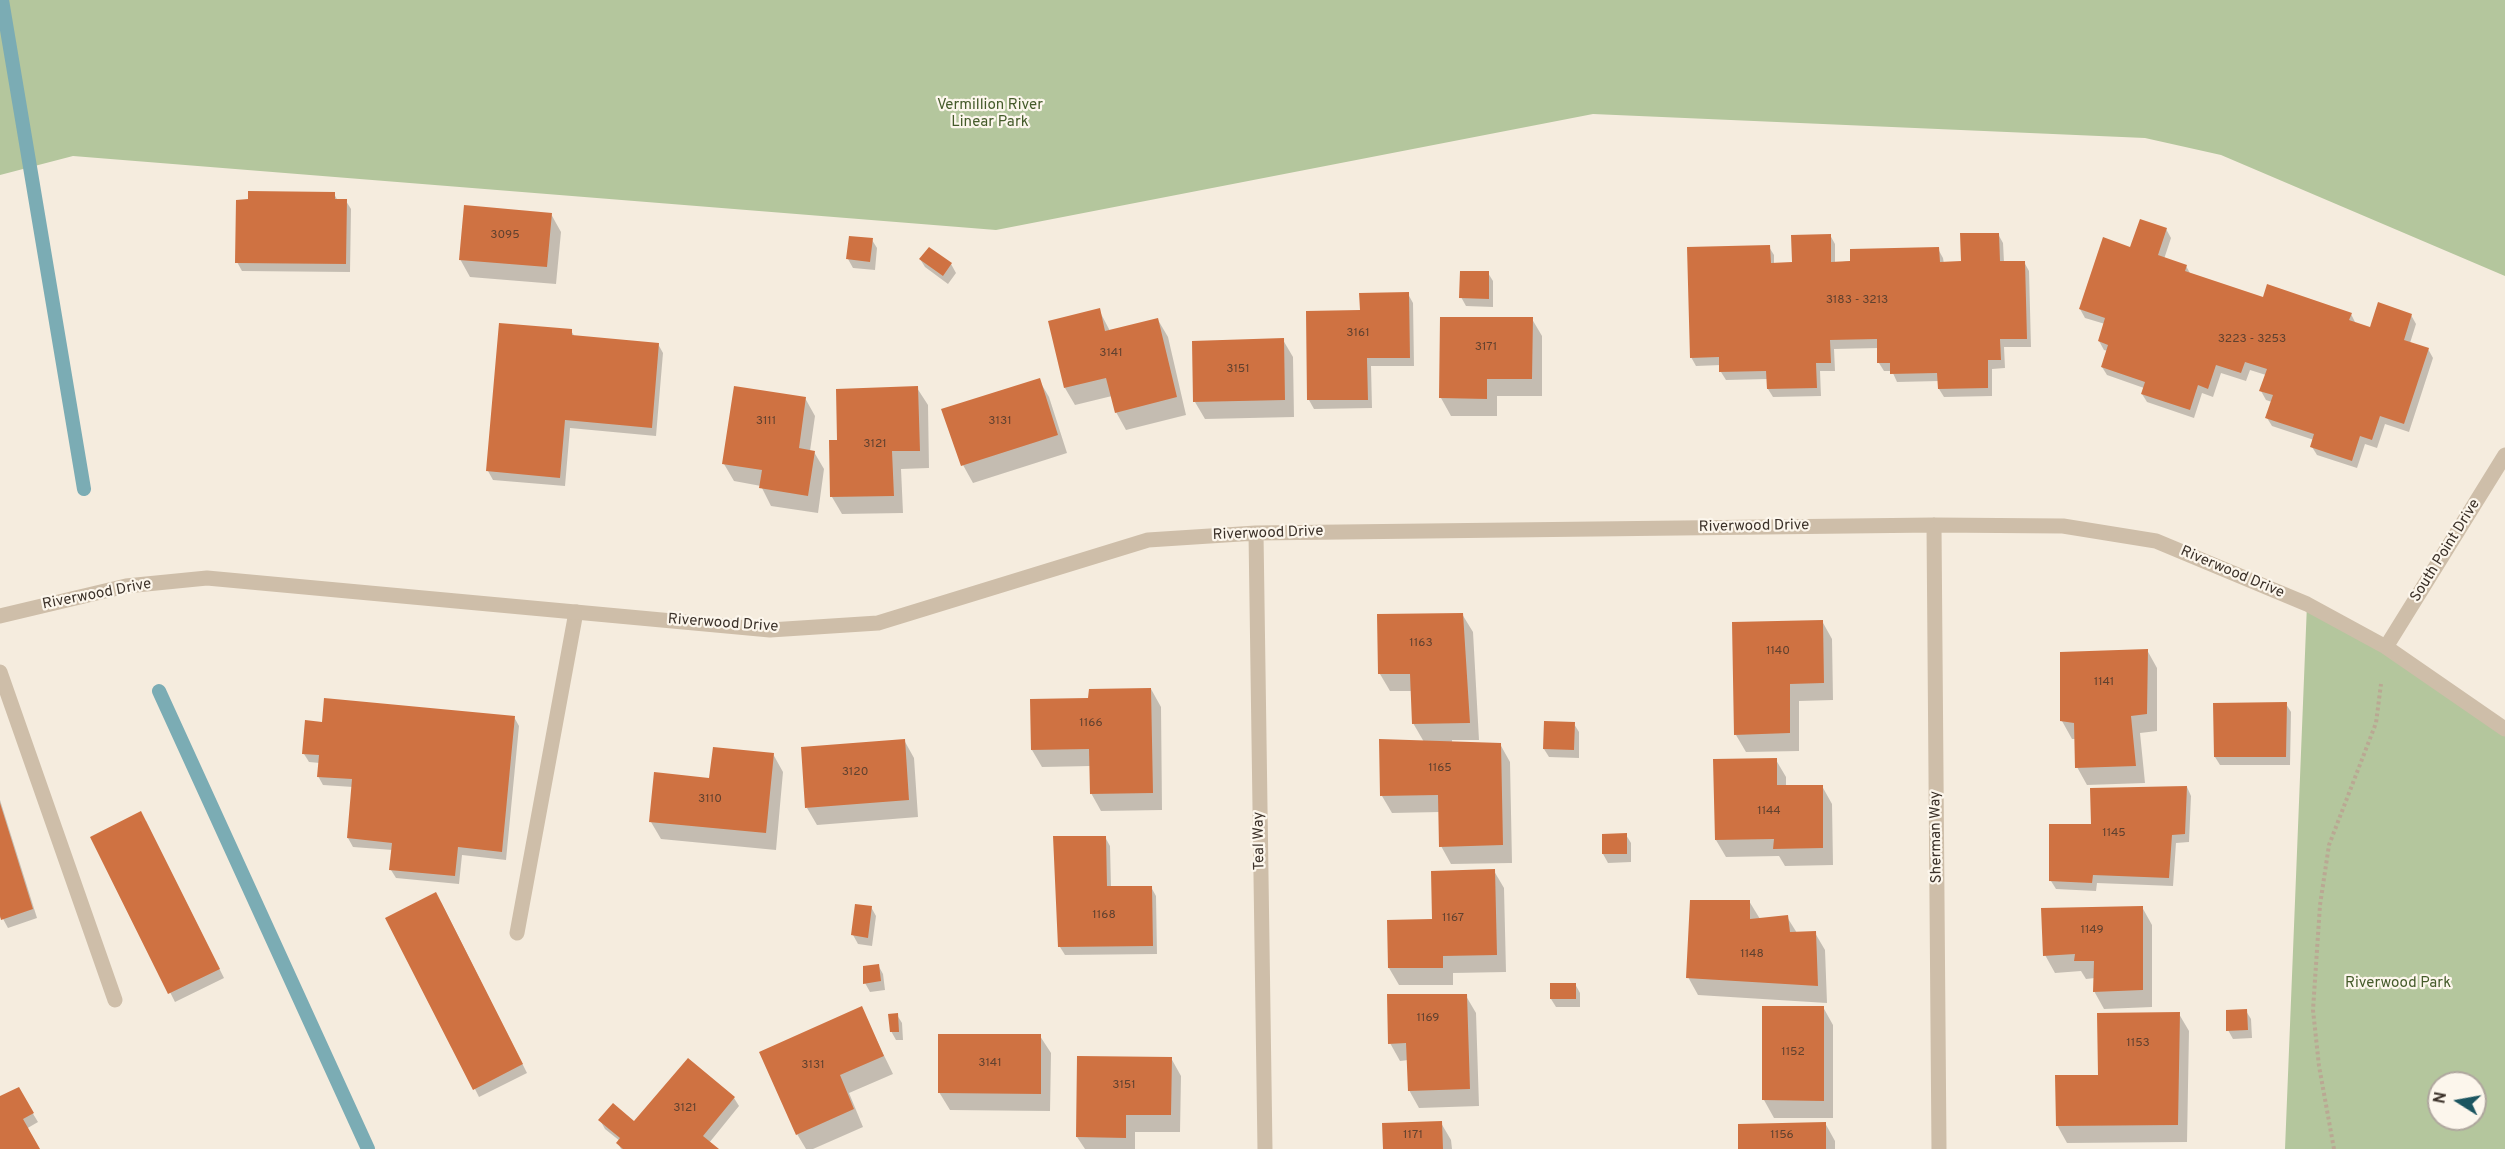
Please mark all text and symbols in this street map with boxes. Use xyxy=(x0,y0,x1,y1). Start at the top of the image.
park label: Vermillion River Linear Park xyxy=(937,97,1043,132)
house number: 3095 xyxy=(490,229,520,243)
house number: 3183 - 3213 xyxy=(1826,294,1888,308)
house number: 3161 xyxy=(1346,327,1370,341)
house number: 3223 - 3253 xyxy=(2218,333,2286,347)
house number: 3171 xyxy=(1475,341,1497,355)
house number: 3141 xyxy=(1099,347,1123,361)
house number: 3151 xyxy=(1226,363,1250,377)
house number: 3111 xyxy=(756,415,776,429)
house number: 3131 xyxy=(988,415,1012,429)
house number: 3121 xyxy=(863,438,887,452)
street label: South Point Drive xyxy=(2407,496,2485,606)
street label: Riverwood Drive xyxy=(1698,517,1810,537)
street label: Riverwood Drive xyxy=(1212,523,1324,545)
street label: Riverwood Drive xyxy=(2178,543,2286,603)
street label: Riverwood Drive xyxy=(41,576,153,614)
street label: Riverwood Drive xyxy=(667,611,779,637)
house number: 1163 xyxy=(1409,637,1433,651)
house number: 1140 xyxy=(1766,645,1790,659)
house number: 1141 xyxy=(2094,676,2114,690)
house number: 1166 xyxy=(1079,717,1103,731)
house number: 1165 xyxy=(1428,762,1452,776)
house number: 3120 xyxy=(842,766,868,780)
street label: Sherman Way xyxy=(1927,791,1947,883)
house number: 3110 xyxy=(698,793,722,807)
house number: 1144 xyxy=(1757,805,1781,819)
street label: Teal Way xyxy=(1250,811,1270,871)
house number: 1145 xyxy=(2102,827,2126,841)
house number: 1168 xyxy=(1092,909,1116,923)
house number: 1167 xyxy=(1442,912,1464,926)
house number: 1149 xyxy=(2080,924,2104,938)
house number: 1148 xyxy=(1740,948,1764,962)
park label: Riverwood Park xyxy=(2345,975,2451,993)
house number: 1169 xyxy=(1417,1012,1439,1026)
house number: 1153 xyxy=(2126,1037,2150,1051)
house number: 1152 xyxy=(1781,1046,1805,1060)
house number: 3141 xyxy=(978,1057,1002,1071)
house number: 3131 xyxy=(801,1059,825,1073)
north arrow xyxy=(2427,1071,2487,1131)
house number: 3151 xyxy=(1112,1079,1136,1093)
text: N xyxy=(2430,1090,2452,1105)
house number: 3121 xyxy=(673,1102,697,1116)
house number: 1171 xyxy=(1403,1129,1423,1143)
house number: 1156 xyxy=(1770,1129,1794,1143)

